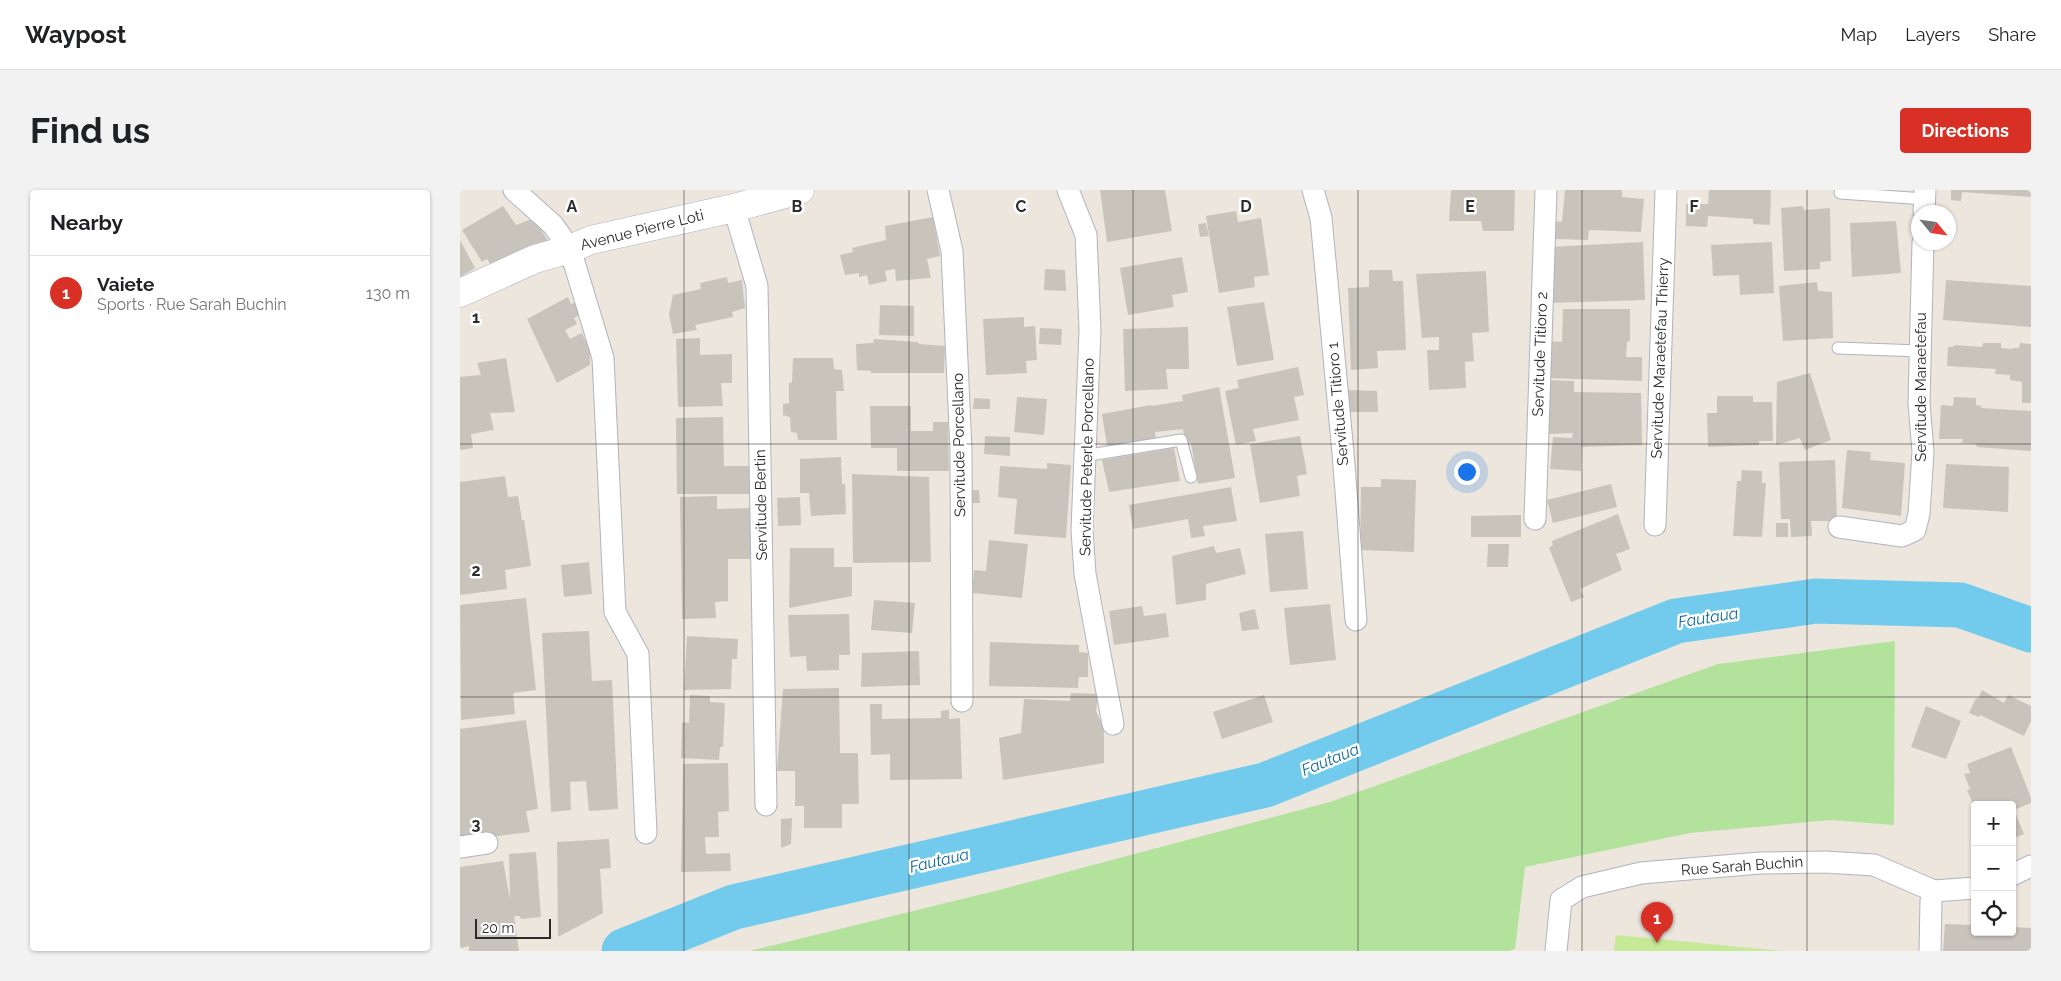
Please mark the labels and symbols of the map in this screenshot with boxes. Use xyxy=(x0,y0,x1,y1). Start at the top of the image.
text: A xyxy=(567,197,578,216)
text: B xyxy=(792,197,803,216)
text: C xyxy=(1016,197,1027,216)
text: D xyxy=(1240,197,1252,216)
text: E xyxy=(1465,197,1475,216)
text: F xyxy=(1689,197,1699,216)
north arrow xyxy=(1911,205,1956,250)
street label: Avenue Pierre Loti xyxy=(578,206,706,254)
street label: Servitude Maraetefau Thierry xyxy=(1647,257,1673,459)
street label: Servitude Titioro 2 xyxy=(1529,291,1551,417)
text: 1 xyxy=(472,308,480,327)
street label: Servitude Maraetefau xyxy=(1912,312,1930,462)
street label: Servitude Titioro 1 xyxy=(1324,341,1352,466)
street label: Servitude Peterle Porcellano xyxy=(1076,358,1098,556)
street label: Servitude Porcellano xyxy=(949,373,969,517)
street label: Servitude Bertin xyxy=(751,449,771,561)
your location xyxy=(1454,459,1480,485)
text: 2 xyxy=(471,561,481,580)
water label: Fautaua xyxy=(1677,603,1740,632)
water label: Fautaua xyxy=(1299,739,1362,780)
text: 3 xyxy=(472,815,481,834)
water label: Fautaua xyxy=(907,844,971,877)
street label: Rue Sarah Buchin xyxy=(1680,853,1804,879)
pin: 1 xyxy=(1641,902,1673,943)
scale bar xyxy=(475,916,551,939)

